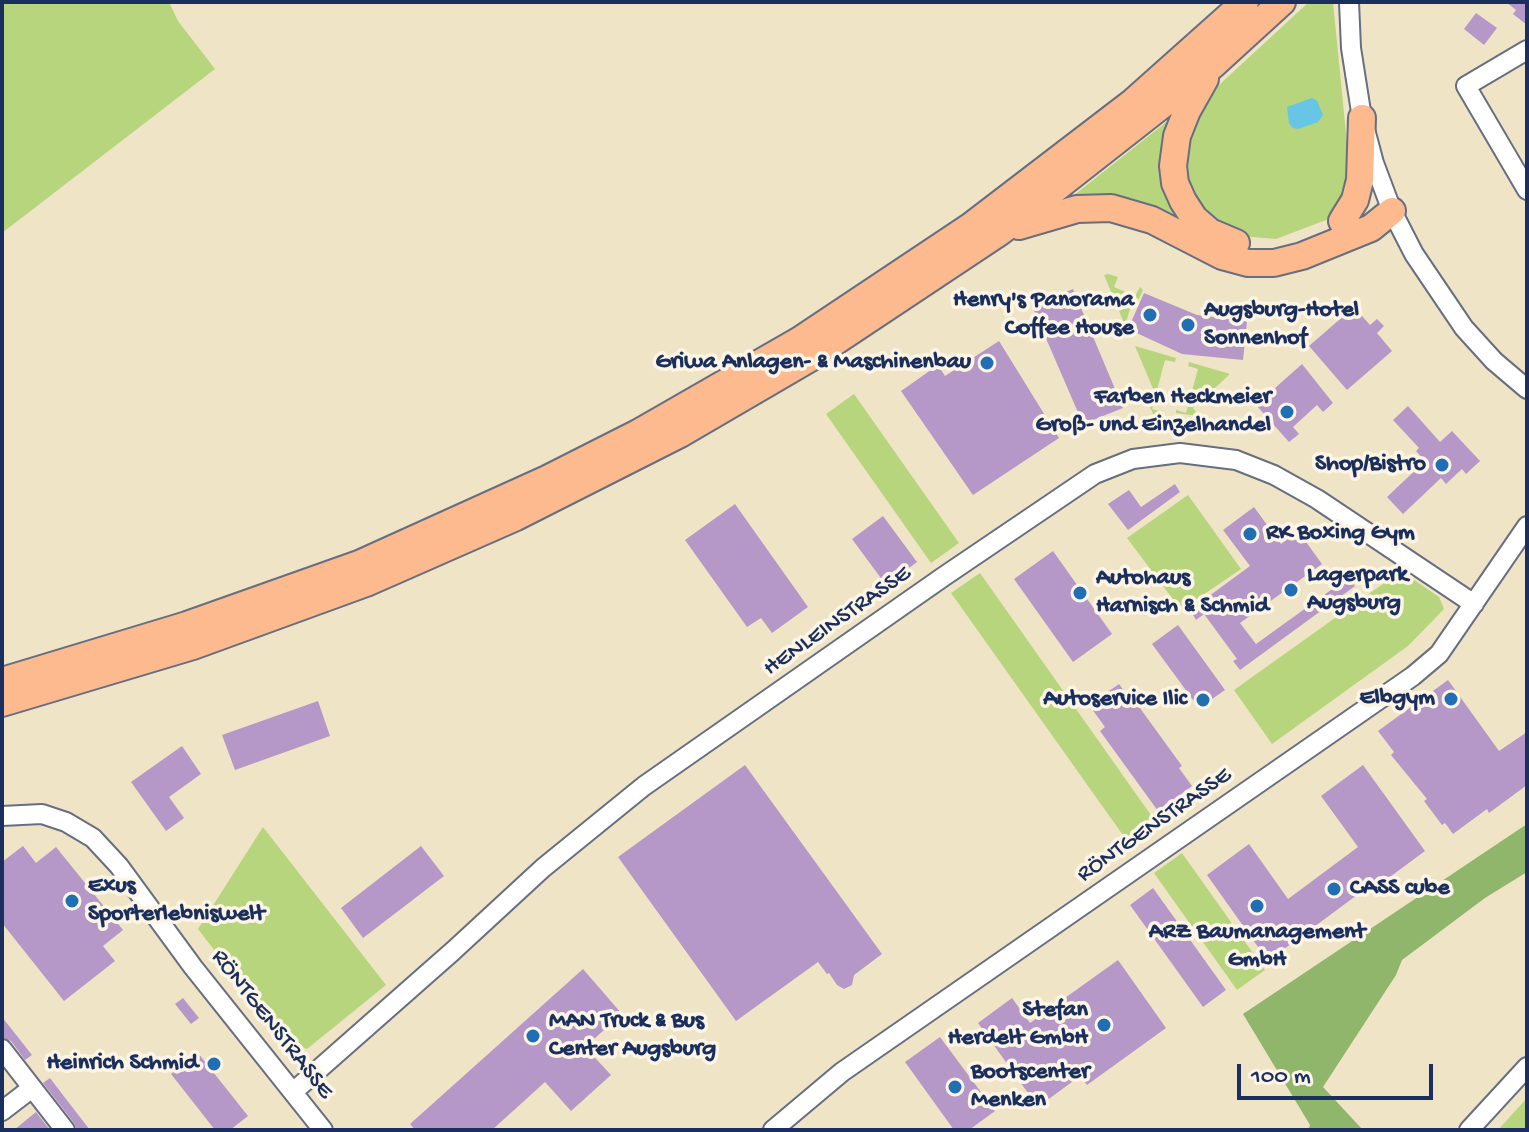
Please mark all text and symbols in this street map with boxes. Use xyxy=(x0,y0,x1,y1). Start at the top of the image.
place label: Henry's Panorama Coffee House xyxy=(953,287,1134,343)
place label: Augsburg-Hotel Sonnenhof xyxy=(1204,297,1359,353)
marker: Henry's Panorama Coffee House xyxy=(1141,306,1159,324)
marker: Augsburg-Hotel Sonnenhof xyxy=(1179,316,1197,334)
place label: Griwa Anlagen- & Maschinenbau xyxy=(655,349,971,377)
marker: Griwa Anlagen- & Maschinenbau xyxy=(978,354,996,372)
place label: Farben Heckmeier Groß- und Einzelhandel xyxy=(1036,384,1271,440)
marker: Farben Heckmeier Groß- und Einzelhandel xyxy=(1278,403,1296,421)
place label: Shop/Bistro xyxy=(1315,451,1426,479)
marker: Shop/Bistro xyxy=(1433,456,1451,474)
place label: RK Boxing Gym xyxy=(1266,520,1415,548)
marker: RK Boxing Gym xyxy=(1241,525,1259,543)
street label: HENLEINSTRASSE xyxy=(759,560,917,684)
place label: Lagerpark Augsburg xyxy=(1307,562,1408,618)
place label: Autohaus Harnisch & Schmid xyxy=(1096,565,1269,621)
marker: Lagerpark Augsburg xyxy=(1282,581,1300,599)
marker: Autohaus Harnisch & Schmid xyxy=(1071,584,1089,602)
place label: Elbgym xyxy=(1360,685,1435,713)
place label: Autoservice Ilic xyxy=(1043,686,1187,714)
marker: Elbgym xyxy=(1442,690,1460,708)
marker: Autoservice Ilic xyxy=(1194,691,1212,709)
street label: RÖNTGENSTRASSE xyxy=(1072,762,1238,890)
place label: Exus Sporterlebniswelt xyxy=(88,873,264,929)
place label: CASS cube xyxy=(1350,875,1450,903)
marker: CASS cube xyxy=(1325,880,1343,898)
marker: Exus Sporterlebniswelt xyxy=(63,892,81,910)
marker: ARZ Baumanagement GmbH xyxy=(1248,897,1266,915)
place label: ARZ Baumanagement GmbH xyxy=(1149,919,1365,975)
street label: RÖNTGENSTRASSE xyxy=(204,944,338,1106)
place label: Stefan Herdelt GmbH xyxy=(948,997,1088,1053)
place label: MAN Truck & Bus Center Augsburg xyxy=(549,1008,716,1064)
marker: Stefan Herdelt GmbH xyxy=(1095,1016,1113,1034)
marker: MAN Truck & Bus Center Augsburg xyxy=(524,1027,542,1045)
scale bar xyxy=(1241,1048,1437,1098)
place label: Heinrich Schmid xyxy=(46,1050,198,1078)
marker: Heinrich Schmid xyxy=(205,1055,223,1073)
place label: Bootscenter Menken xyxy=(971,1059,1089,1115)
text: 100 m xyxy=(1251,1063,1311,1092)
marker: Bootscenter Menken xyxy=(946,1078,964,1096)

